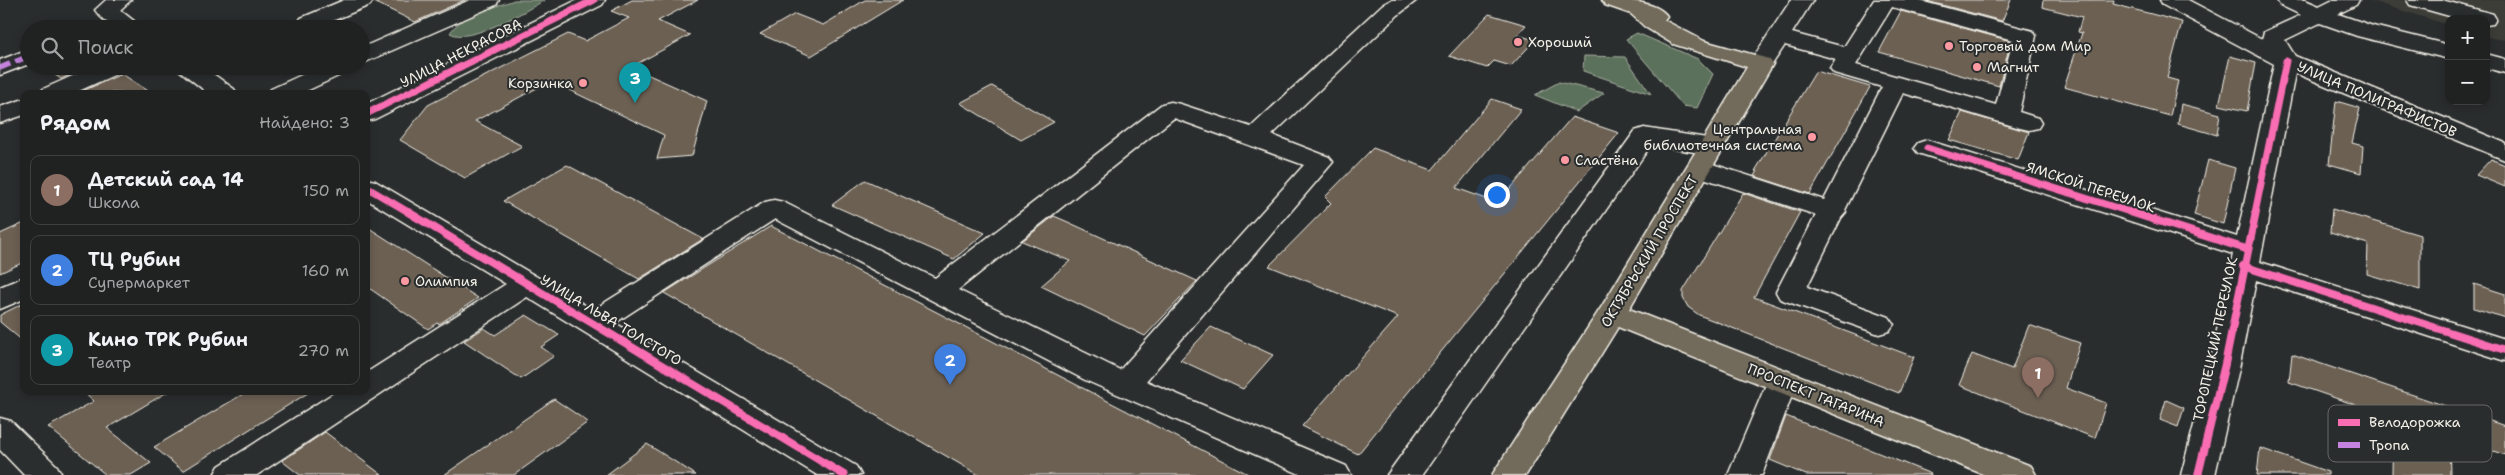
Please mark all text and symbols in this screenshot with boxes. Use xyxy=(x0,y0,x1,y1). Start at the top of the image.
street label: УЛИЦА НЕКРАСОВА xyxy=(397,15,525,91)
map controls xyxy=(2445,15,2490,105)
button: + xyxy=(2445,15,2490,60)
search box xyxy=(20,20,370,75)
place label: Хороший xyxy=(1528,33,1592,51)
icon: search xyxy=(38,34,66,62)
text: Поиск xyxy=(78,35,133,60)
marker: Хороший xyxy=(1512,36,1524,48)
place label: Торговый дом Мир xyxy=(1959,37,2091,55)
marker: Торговый дом Мир xyxy=(1943,40,1955,52)
street label: УЛИЦА ПОЛИГРАФИСТОВ xyxy=(2294,57,2460,141)
place label: Магнит xyxy=(1987,58,2040,76)
button: − xyxy=(2445,60,2490,105)
marker: Магнит xyxy=(1971,61,1983,73)
pin: 3 xyxy=(619,62,651,103)
place label: Корзинка xyxy=(508,74,573,92)
marker: Корзинка xyxy=(577,77,589,89)
text: Рядом xyxy=(40,109,110,137)
text: Найдено: 3 xyxy=(259,112,350,133)
place label: Центральная библиотечная система xyxy=(1644,120,1802,154)
marker: Центральная библиотечная система xyxy=(1806,131,1818,143)
place label: Сластёна xyxy=(1575,151,1638,169)
marker: Сластёна xyxy=(1559,154,1571,166)
street label: ЯМСКОЙ ПЕРЕУЛОК xyxy=(2024,158,2158,216)
text: Детский сад 14 xyxy=(88,167,244,192)
street label: ОКТЯБРЬСКИЙ ПРОСПЕКТ xyxy=(1596,171,1702,330)
text: 1 xyxy=(53,180,61,201)
text: 150 m xyxy=(302,180,349,201)
your location xyxy=(1484,182,1510,208)
text: Школа xyxy=(88,192,140,213)
text: ТЦ Рубин xyxy=(88,247,181,272)
street label: ТОРОПЕЦКИЙ ПЕРЕУЛОК xyxy=(2189,255,2241,423)
text: 2 xyxy=(51,260,63,281)
text: 160 m xyxy=(302,260,349,281)
street label: УЛИЦА ЛЬВА ТОЛСТОГО xyxy=(537,271,685,369)
text: Супермаркет xyxy=(88,272,190,293)
place label: Олимпия xyxy=(415,272,478,290)
marker: Олимпия xyxy=(399,275,411,287)
text: Кино ТРК Рубин xyxy=(88,327,248,352)
text: 3 xyxy=(51,340,63,361)
text: 270 m xyxy=(298,340,349,361)
pin: 2 xyxy=(934,344,966,385)
text: Театр xyxy=(88,352,131,373)
pin: 1 xyxy=(2022,357,2054,398)
street label: ПРОСПЕКТ ГАГАРИНА xyxy=(1745,359,1887,431)
legend xyxy=(2328,405,2492,462)
text: Велодорожка xyxy=(2369,413,2461,431)
text: Тропа xyxy=(2369,436,2410,454)

